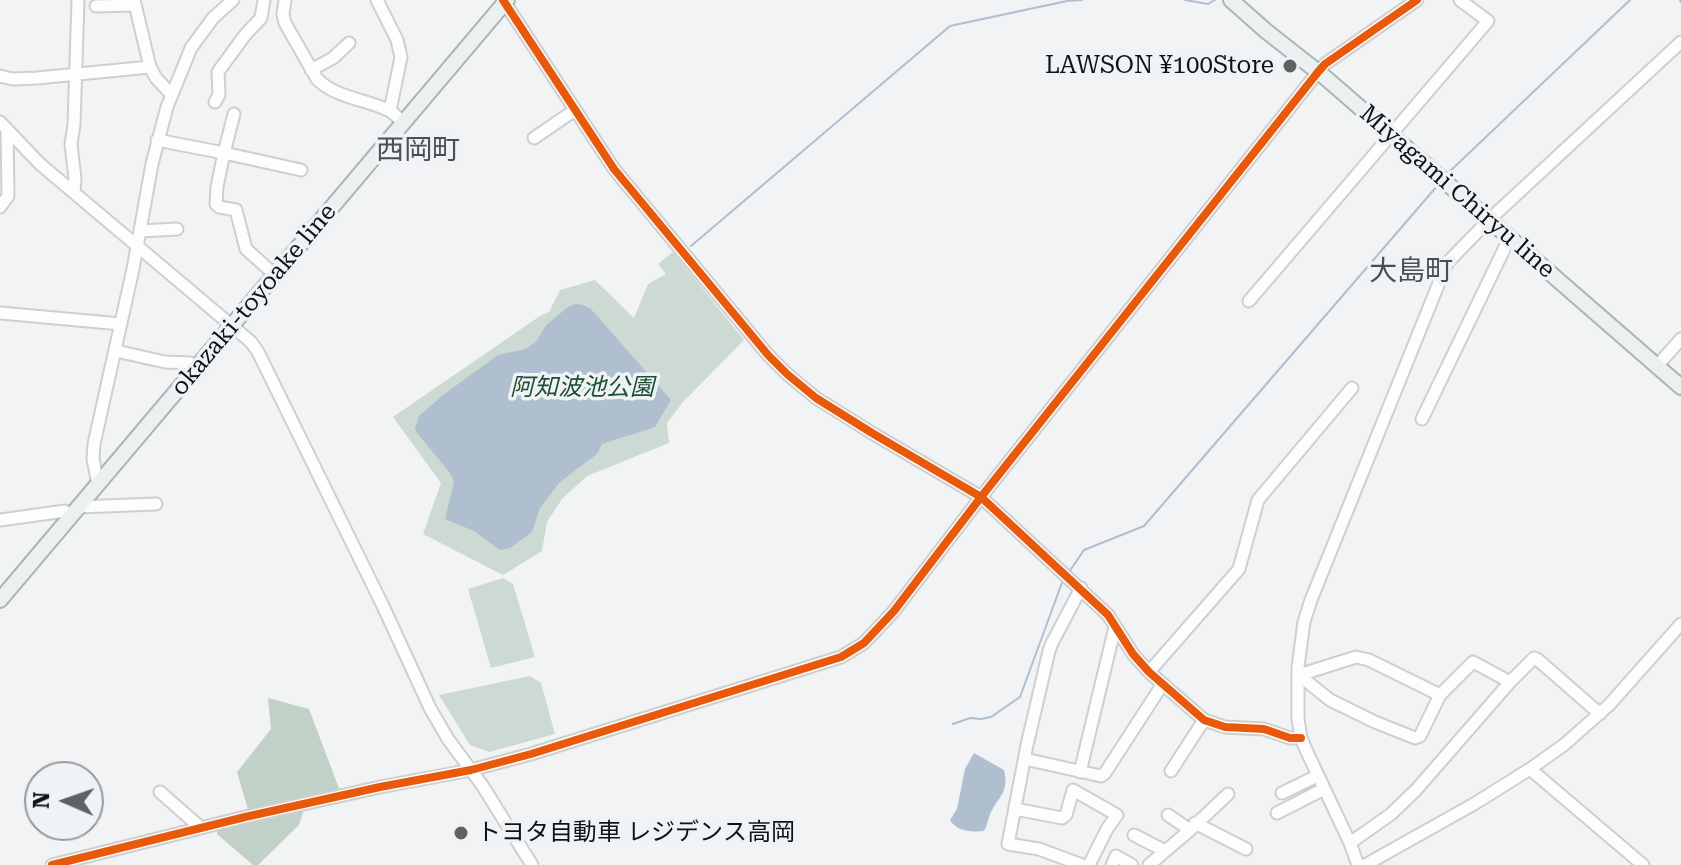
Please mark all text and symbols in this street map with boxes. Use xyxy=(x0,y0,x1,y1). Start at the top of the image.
place label: LAWSON ¥100Store xyxy=(1045,52,1274,80)
marker: LAWSON ¥100Store xyxy=(1281,57,1299,75)
street label: Miyagami Chiryu line xyxy=(1354,99,1560,285)
district label: 西岡町 xyxy=(376,134,460,168)
street label: okazaki-toyoake line xyxy=(165,198,343,402)
district label: 大島町 xyxy=(1369,255,1453,289)
park label: 阿知波池公園 xyxy=(510,374,654,402)
north arrow xyxy=(24,761,104,841)
text: N xyxy=(29,791,54,809)
place label: トヨタ自動車 レジデンス高岡 xyxy=(477,819,795,847)
marker: トヨタ自動車 レジデンス高岡 xyxy=(452,824,470,842)

